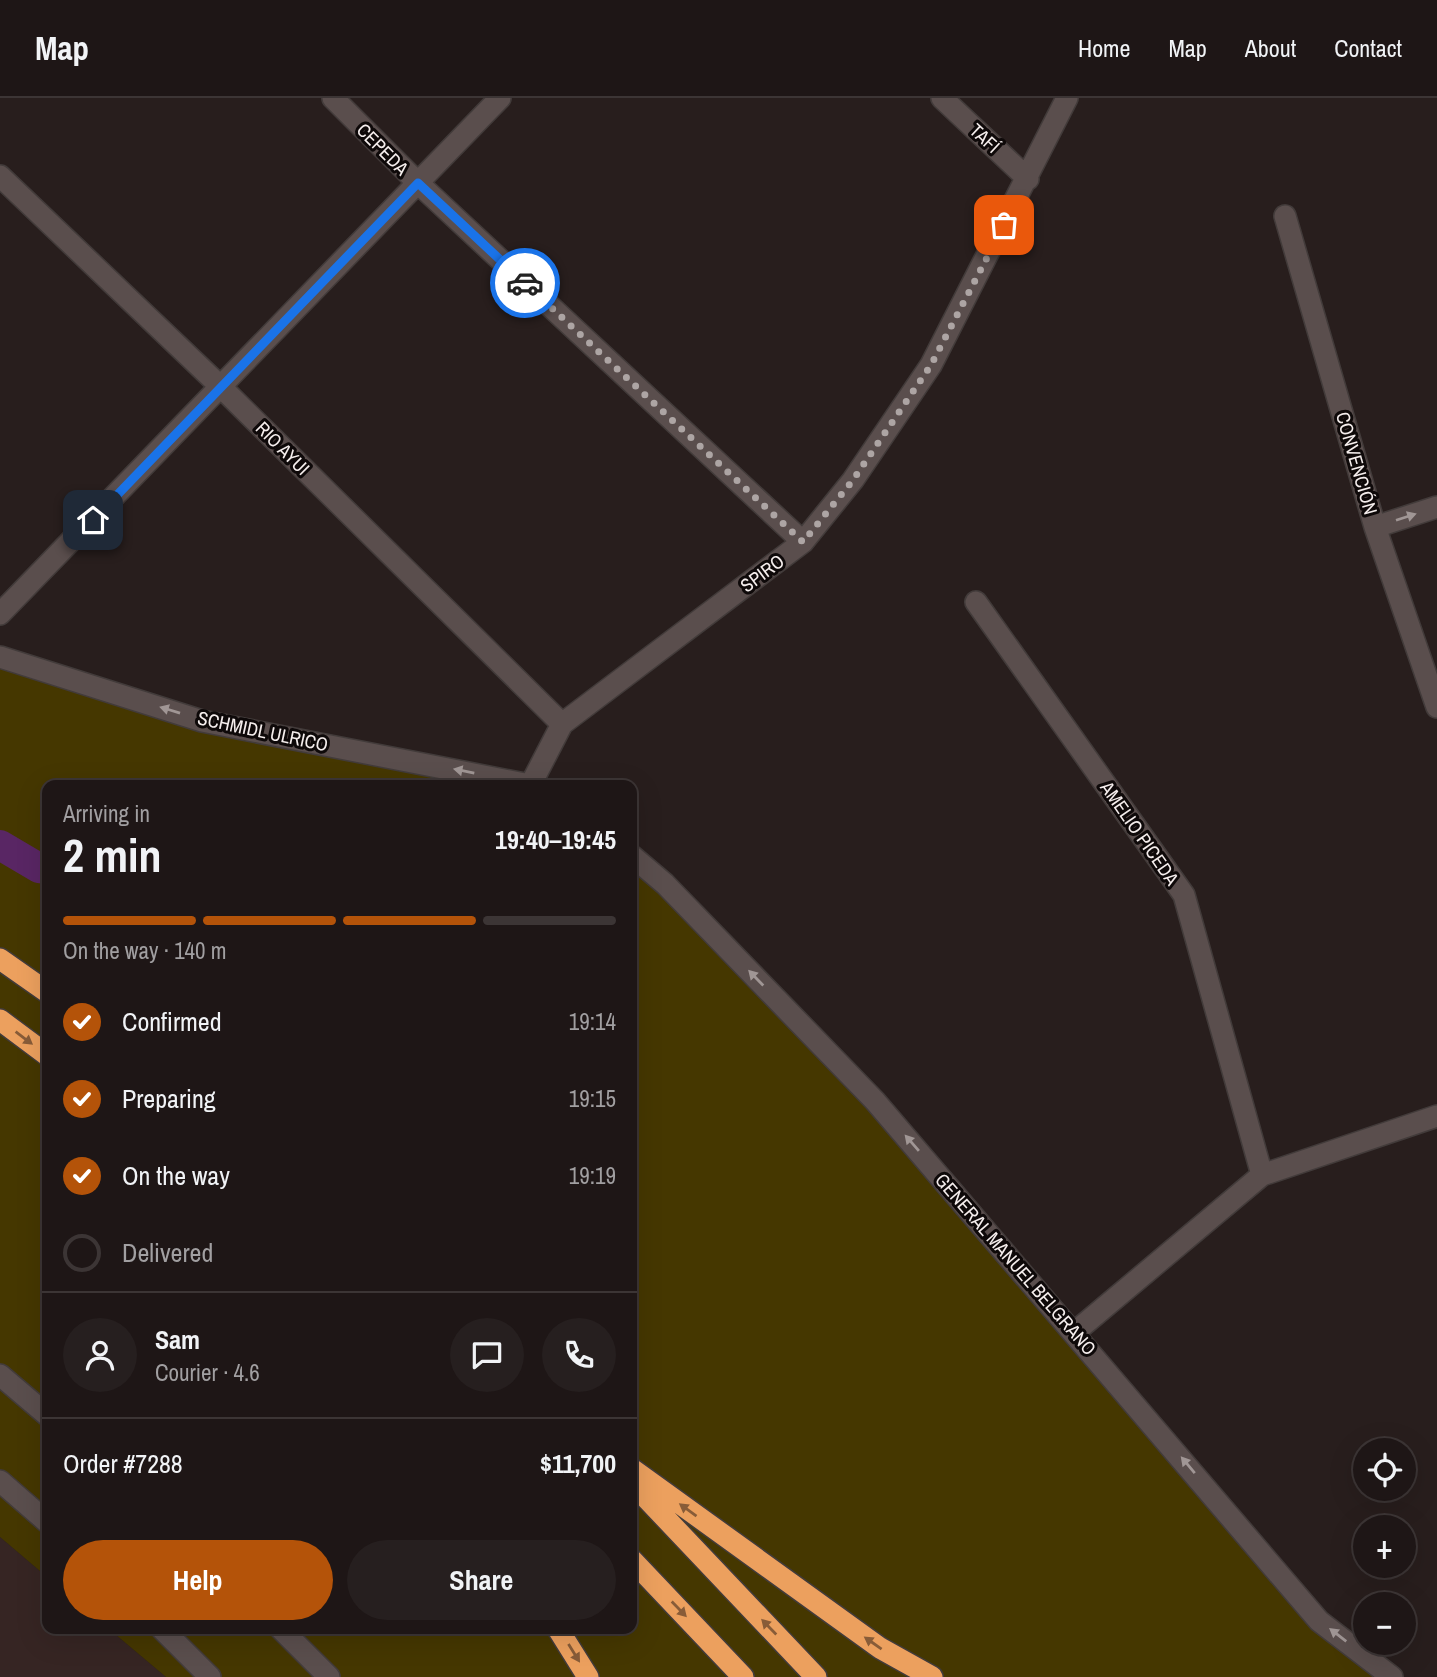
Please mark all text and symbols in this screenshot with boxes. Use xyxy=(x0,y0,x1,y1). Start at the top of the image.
text: Map xyxy=(35,26,89,70)
text: Home xyxy=(1078,32,1130,64)
text: Map xyxy=(1168,32,1207,64)
text: About xyxy=(1245,32,1296,64)
text: Contact xyxy=(1334,32,1402,64)
street label: CEPEDA xyxy=(351,117,415,181)
street label: TAFÍ xyxy=(964,117,1006,159)
pin xyxy=(974,195,1034,255)
icon: bag xyxy=(985,206,1023,244)
courier xyxy=(490,248,560,318)
icon: car xyxy=(506,264,544,302)
street label: CONVENCIÓN xyxy=(1330,409,1384,517)
street label: RIO AYUI xyxy=(250,415,316,481)
pin xyxy=(63,490,123,550)
icon: home xyxy=(74,501,112,539)
one-way arrow xyxy=(1396,511,1417,522)
street label: SPIRO xyxy=(735,548,789,598)
street label: SCHMIDL ULRICO xyxy=(195,704,331,758)
one-way arrow xyxy=(159,705,180,715)
one-way arrow xyxy=(453,765,475,776)
street label: AMELIO PICEDA xyxy=(1094,775,1186,891)
text: Arriving in xyxy=(63,798,150,829)
text: 19:40–19:45 xyxy=(495,822,616,857)
text: 2 min xyxy=(63,824,162,886)
text: On the way · 140 m xyxy=(63,935,227,966)
one-way arrow xyxy=(748,970,764,987)
icon: check xyxy=(63,1003,101,1041)
text: Confirmed xyxy=(122,1004,222,1039)
text: 19:14 xyxy=(569,1006,616,1037)
one-way arrow xyxy=(14,1030,32,1045)
icon: check xyxy=(63,1080,101,1118)
text: Preparing xyxy=(122,1081,216,1116)
text: 19:15 xyxy=(569,1083,616,1114)
one-way arrow xyxy=(905,1135,920,1152)
icon: check xyxy=(63,1157,101,1195)
text: On the way xyxy=(122,1158,230,1193)
text: 19:19 xyxy=(569,1160,616,1191)
street label: GENERAL MANUEL BELGRANO xyxy=(930,1167,1102,1361)
text: Delivered xyxy=(122,1235,213,1270)
button: person xyxy=(63,1318,137,1392)
button: chat xyxy=(450,1318,524,1392)
button: phone xyxy=(542,1318,616,1392)
text: Sam xyxy=(155,1322,200,1357)
text: Courier · 4.6 xyxy=(155,1357,260,1388)
map controls xyxy=(1353,1438,1416,1655)
button: locate xyxy=(1353,1438,1416,1501)
text: Order #7288 xyxy=(63,1446,183,1481)
text: $11,700 xyxy=(540,1446,616,1481)
one-way arrow xyxy=(1180,1456,1195,1474)
one-way arrow xyxy=(679,1503,697,1517)
button: + xyxy=(1353,1515,1416,1578)
button: Help xyxy=(63,1540,333,1620)
button: Share xyxy=(347,1540,616,1620)
button: − xyxy=(1353,1592,1416,1655)
one-way arrow xyxy=(671,1600,687,1617)
one-way arrow xyxy=(762,1619,778,1636)
one-way arrow xyxy=(1329,1628,1347,1643)
one-way arrow xyxy=(864,1636,882,1650)
one-way arrow xyxy=(567,1643,580,1663)

